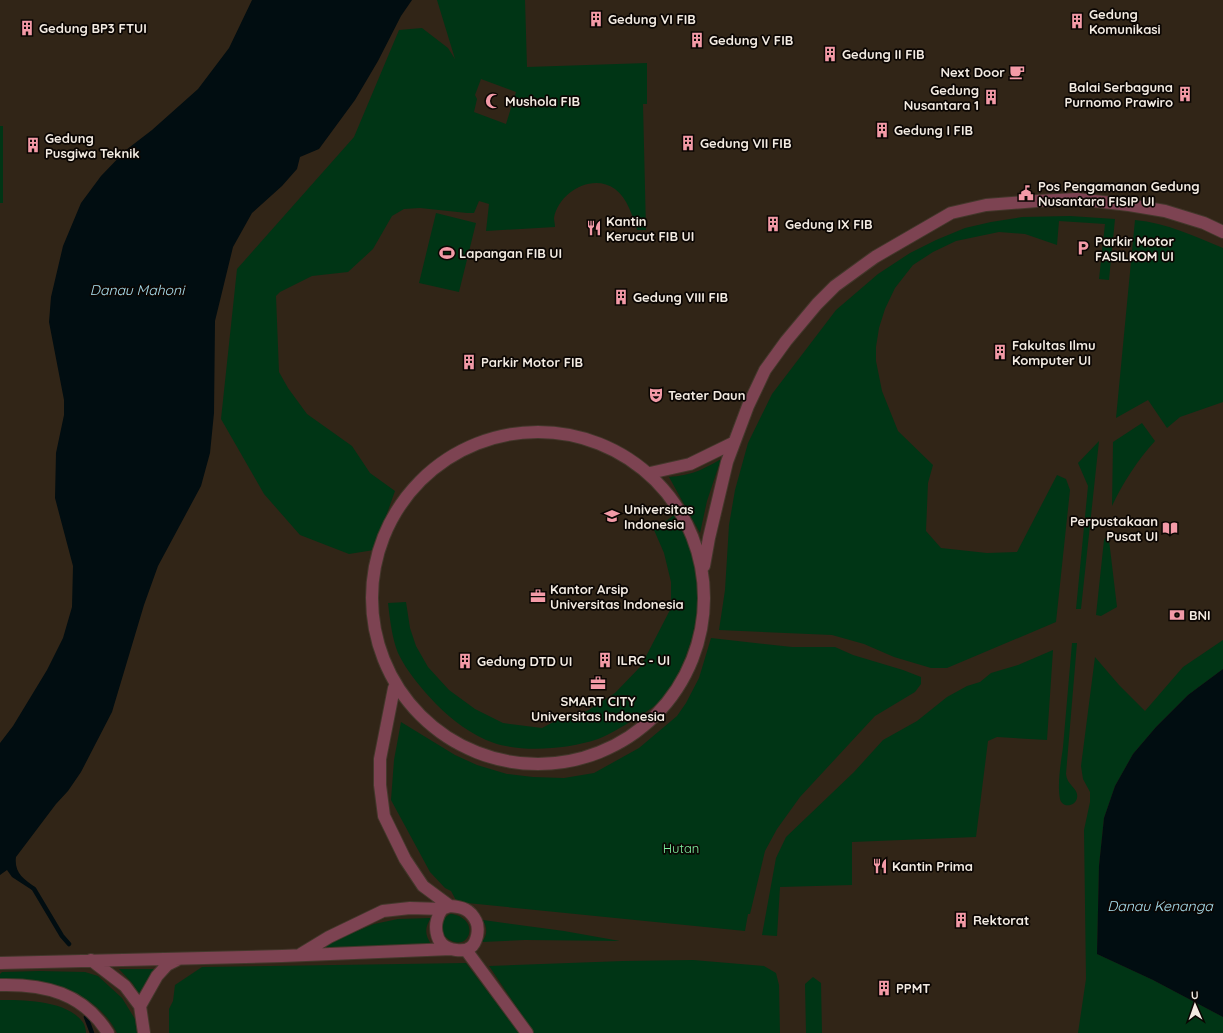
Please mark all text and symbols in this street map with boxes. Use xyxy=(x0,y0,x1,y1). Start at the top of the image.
place label: Gedung Komunikasi xyxy=(1089,6,1161,37)
building icon: Gedung VI FIB xyxy=(587,10,605,28)
place label: Gedung VI FIB xyxy=(608,11,696,27)
building icon: Gedung Komunikasi xyxy=(1068,12,1086,30)
building icon: Gedung BP3 FTUI xyxy=(18,19,36,37)
place label: Gedung BP3 FTUI xyxy=(39,20,147,36)
building icon: Gedung V FIB xyxy=(688,31,706,49)
place label: Gedung V FIB xyxy=(709,32,793,48)
building icon: Gedung II FIB xyxy=(821,45,839,63)
place label: Gedung II FIB xyxy=(842,46,925,62)
cafe icon: Next Door xyxy=(1008,63,1026,81)
place label: Next Door xyxy=(941,64,1005,80)
place label: Balai Serbaguna Purnomo Prawiro xyxy=(1064,79,1173,110)
place label: Gedung Nusantara 1 xyxy=(904,82,979,113)
building icon: Balai Serbaguna Purnomo Prawiro xyxy=(1176,85,1194,103)
building icon: Gedung Nusantara 1 xyxy=(982,88,1000,106)
mosque icon: Mushola FIB xyxy=(484,92,502,110)
place label: Mushola FIB xyxy=(505,93,580,109)
building icon: Gedung I FIB xyxy=(873,121,891,139)
place label: Gedung I FIB xyxy=(894,122,973,138)
place label: Gedung Pusgiwa Teknik xyxy=(45,130,140,161)
building icon: Gedung VII FIB xyxy=(679,134,697,152)
place label: Gedung VII FIB xyxy=(700,135,791,151)
building icon: Gedung Pusgiwa Teknik xyxy=(24,136,42,154)
place label: Pos Pengamanan Gedung Nusantara FISIP UI xyxy=(1038,178,1199,209)
public building icon: Pos Pengamanan Gedung Nusantara FISIP UI xyxy=(1017,184,1035,202)
place label: Kantin Kerucut FIB UI xyxy=(606,213,694,244)
building icon: Gedung IX FIB xyxy=(764,215,782,233)
place label: Gedung IX FIB xyxy=(785,216,873,232)
restaurant icon: Kantin Kerucut FIB UI xyxy=(585,219,603,237)
place label: Parkir Motor FASILKOM UI xyxy=(1095,233,1174,264)
parking icon: Parkir Motor FASILKOM UI xyxy=(1074,239,1092,257)
sports icon: Lapangan FIB UI xyxy=(438,244,456,262)
place label: Lapangan FIB UI xyxy=(459,245,562,261)
water label: Danau Mahoni xyxy=(90,281,186,299)
building icon: Gedung VIII FIB xyxy=(612,288,630,306)
place label: Gedung VIII FIB xyxy=(633,289,728,305)
place label: Fakultas Ilmu Komputer UI xyxy=(1012,337,1096,368)
building icon: Fakultas Ilmu Komputer UI xyxy=(991,343,1009,361)
building icon: Parkir Motor FIB xyxy=(460,353,478,371)
place label: Parkir Motor FIB xyxy=(481,354,583,370)
theatre icon: Teater Daun xyxy=(647,386,665,404)
place label: Teater Daun xyxy=(668,387,745,403)
place label: Universitas Indonesia xyxy=(624,501,694,532)
school or university icon: Universitas Indonesia xyxy=(603,507,621,525)
place label: Perpustakaan Pusat UI xyxy=(1070,513,1158,544)
library icon: Perpustakaan Pusat UI xyxy=(1161,519,1179,537)
place label: Kantor Arsip Universitas Indonesia xyxy=(550,581,684,612)
office icon: Kantor Arsip Universitas Indonesia xyxy=(529,587,547,605)
bank icon: BNI xyxy=(1168,606,1186,624)
place label: BNI xyxy=(1189,607,1211,623)
building icon: ILRC - UI xyxy=(596,651,614,669)
building icon: Gedung DTD UI xyxy=(456,652,474,670)
place label: ILRC - UI xyxy=(617,652,670,668)
place label: Gedung DTD UI xyxy=(477,653,572,669)
office icon: SMART CITY Universitas Indonesia xyxy=(589,674,607,692)
place label: SMART CITY Universitas Indonesia xyxy=(531,693,665,724)
park label: Hutan xyxy=(663,840,699,856)
restaurant icon: Kantin Prima xyxy=(871,857,889,875)
place label: Kantin Prima xyxy=(892,858,973,874)
water label: Danau Kenanga xyxy=(1107,897,1214,915)
building icon: Rektorat xyxy=(952,911,970,929)
place label: Rektorat xyxy=(973,912,1029,928)
building icon: PPMT xyxy=(875,979,893,997)
place label: PPMT xyxy=(896,980,930,996)
north arrow xyxy=(1175,985,1215,1025)
text: U xyxy=(1191,988,1199,1002)

